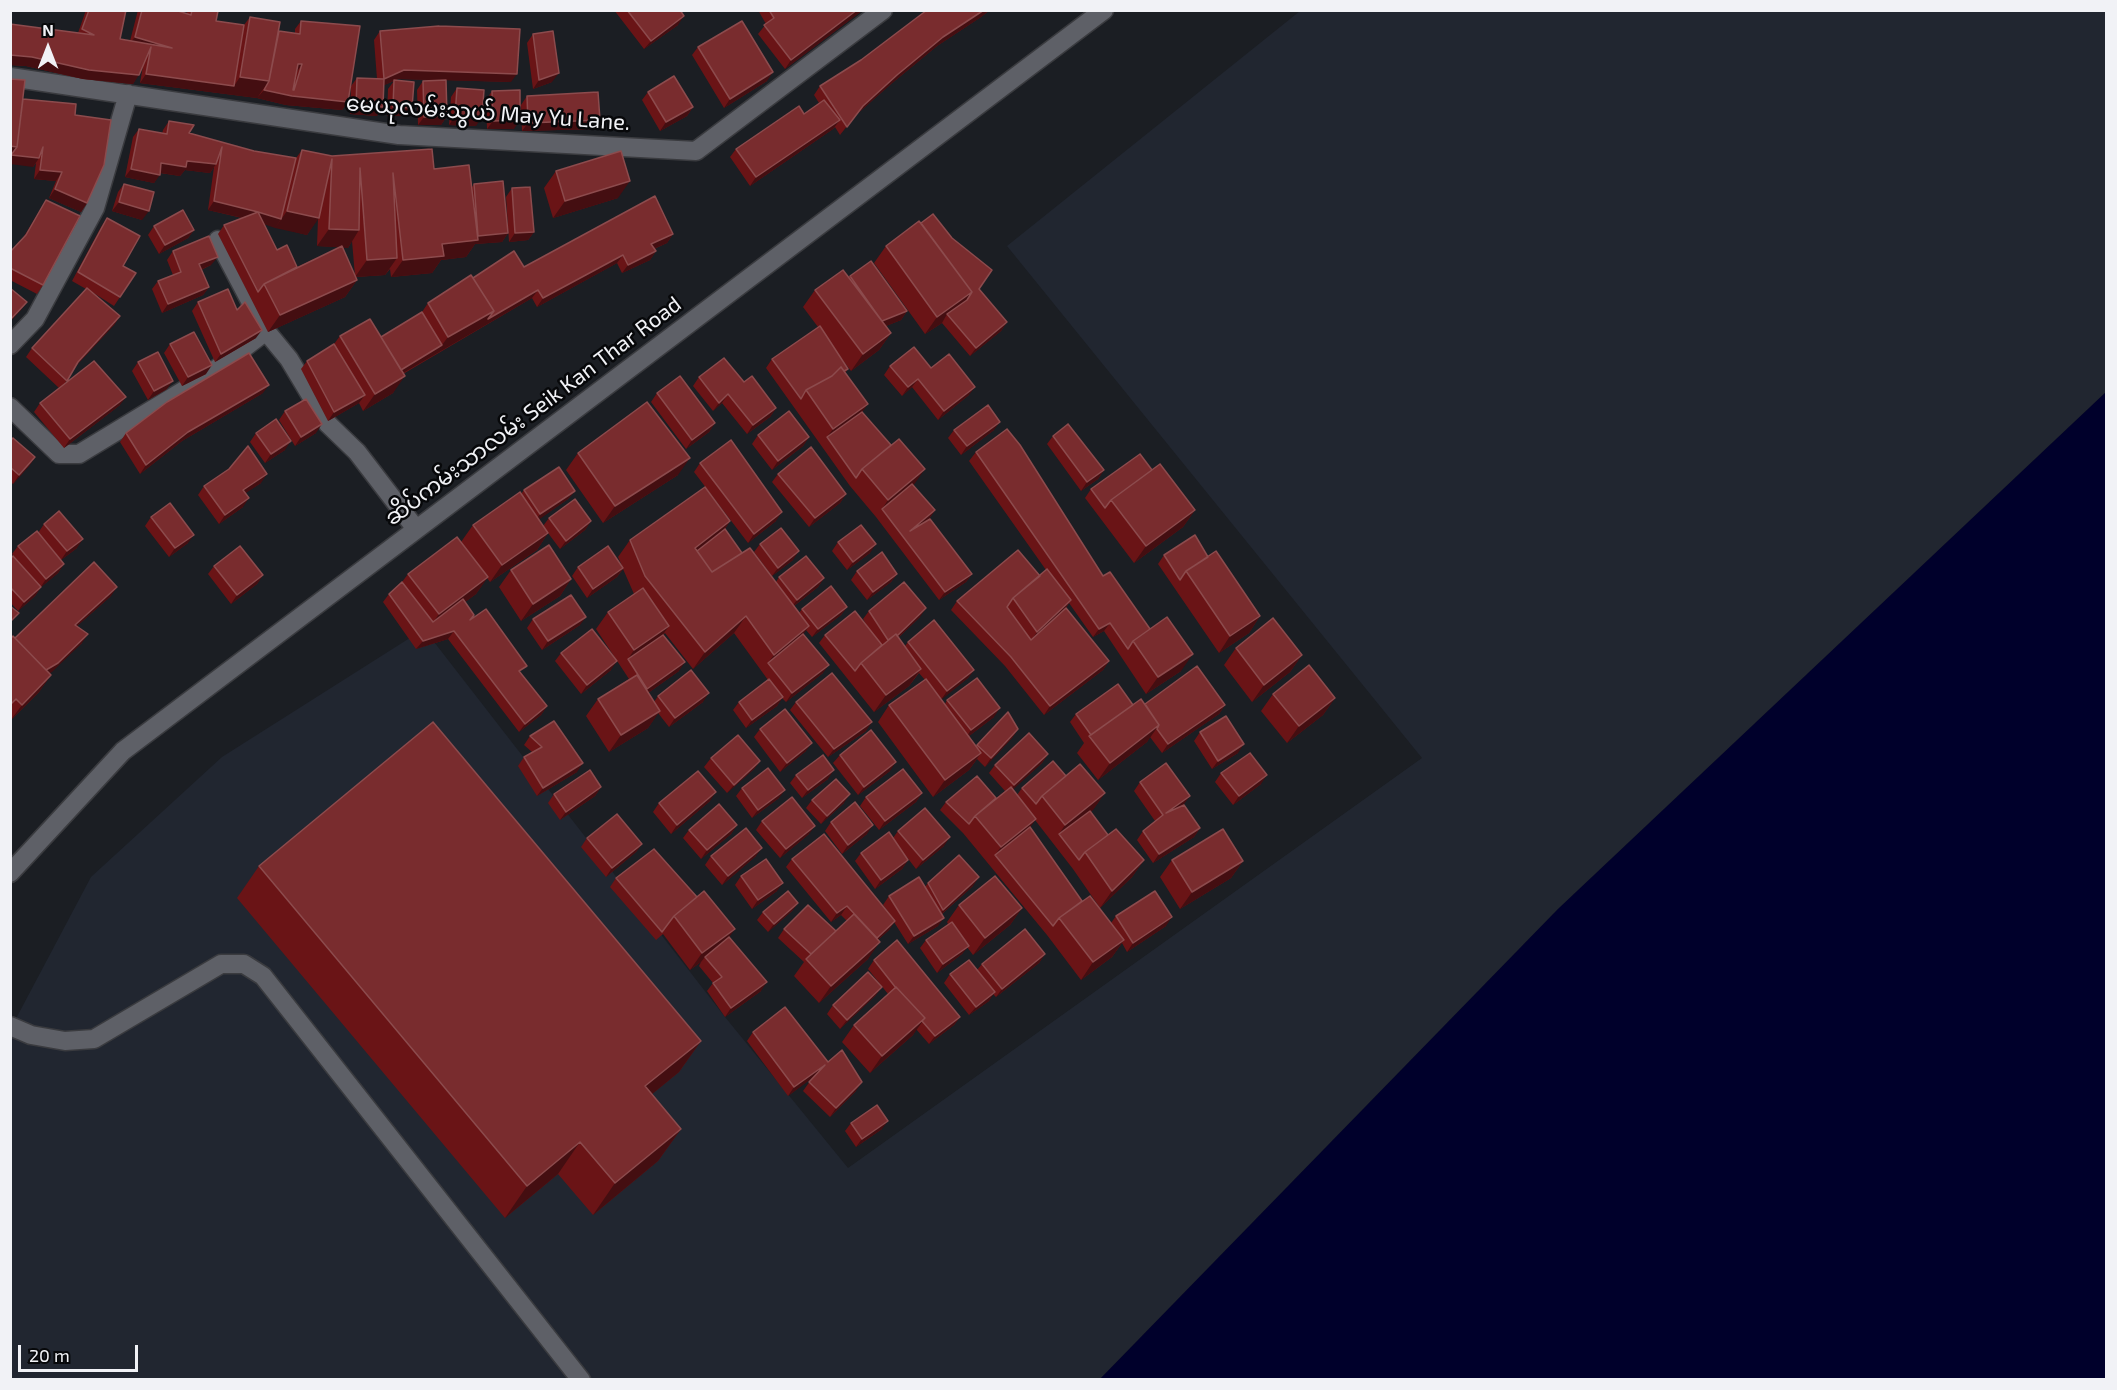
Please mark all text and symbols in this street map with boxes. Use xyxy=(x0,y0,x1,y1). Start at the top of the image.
north arrow xyxy=(18,18,78,78)
text: N xyxy=(42,20,54,39)
street label: မေယုလမ်းသွယ် May Yu Lane. xyxy=(345,90,631,136)
street label: ဆိပ်ကမ်းသာလမ်း Seik Kan Thar Road xyxy=(380,291,686,531)
scale bar xyxy=(21,1333,141,1371)
text: 20 m xyxy=(29,1344,70,1366)

